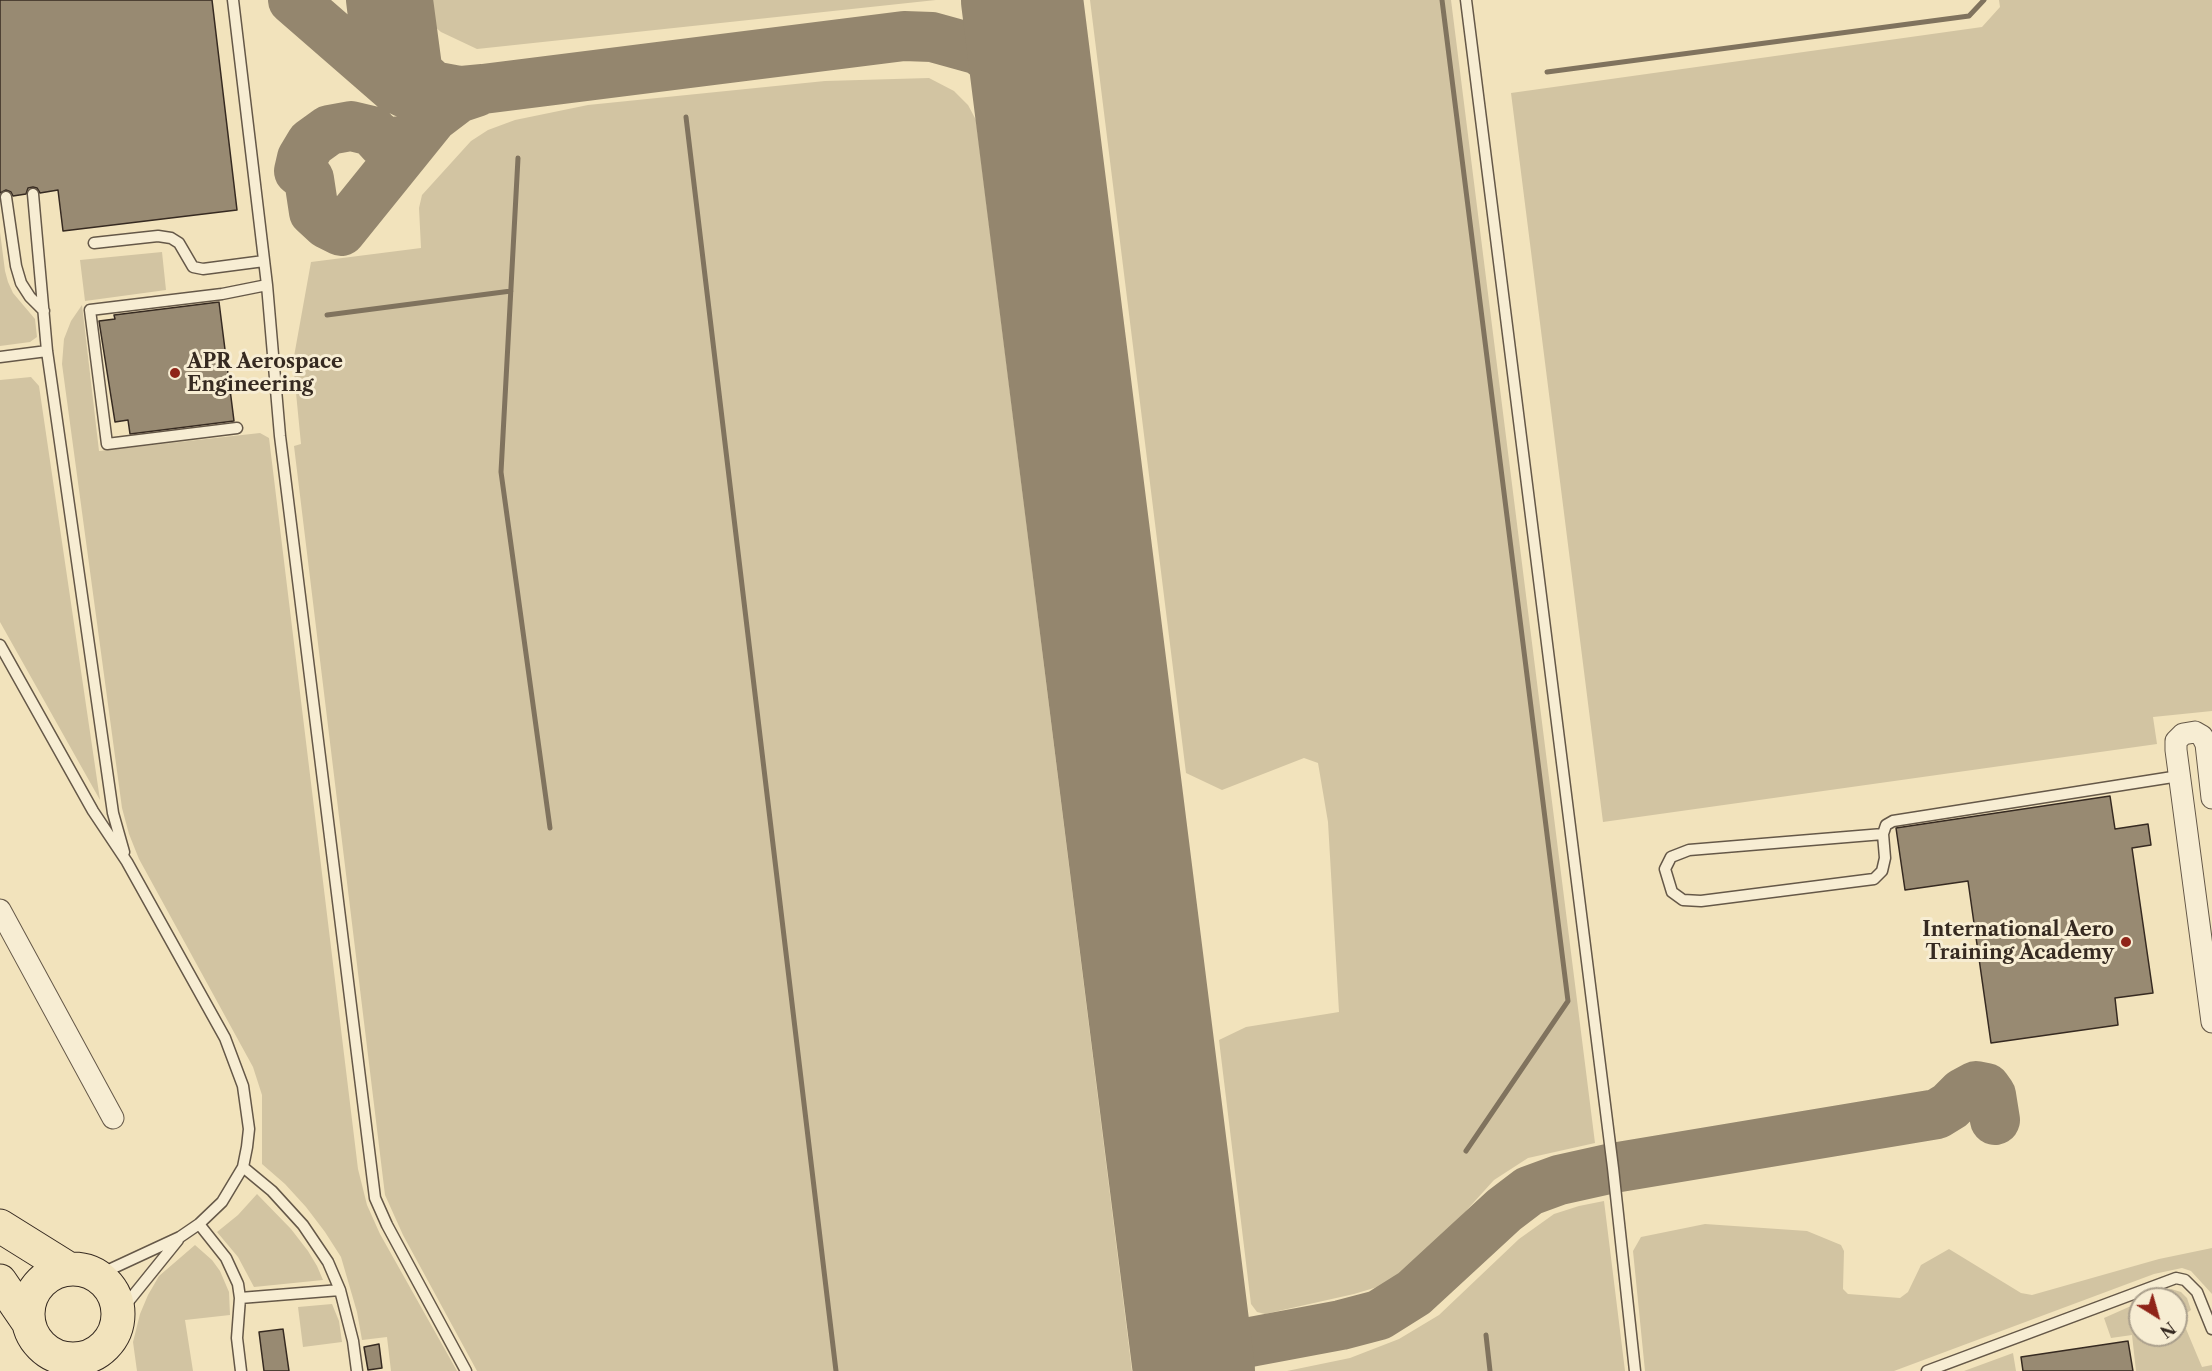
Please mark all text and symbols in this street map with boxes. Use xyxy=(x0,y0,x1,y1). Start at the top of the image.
place label: APR Aerospace Engineering xyxy=(187,350,343,397)
marker: APR Aerospace Engineering xyxy=(168,366,182,380)
place label: International Aero Training Academy xyxy=(1922,918,2114,965)
marker: International Aero Training Academy xyxy=(2119,935,2133,949)
north arrow xyxy=(2128,1287,2188,1347)
text: N xyxy=(2156,1318,2179,1342)

